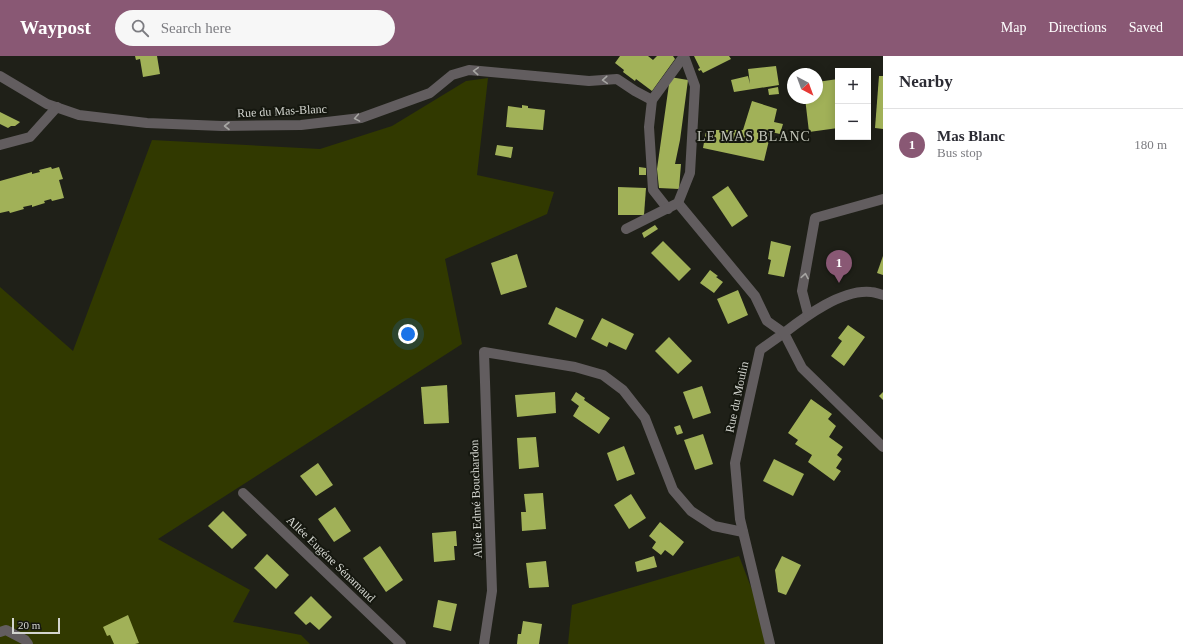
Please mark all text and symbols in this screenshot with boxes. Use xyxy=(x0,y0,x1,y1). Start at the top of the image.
search box xyxy=(115,10,395,46)
text: Waypost xyxy=(20,17,91,38)
icon: search xyxy=(129,17,151,39)
text: Search here xyxy=(161,20,231,36)
text: Map xyxy=(1001,20,1026,35)
text: Directions xyxy=(1048,20,1107,35)
text: Saved xyxy=(1129,20,1163,35)
one-way arrow xyxy=(473,66,479,75)
north arrow xyxy=(787,68,823,104)
map controls xyxy=(835,68,871,140)
button: + xyxy=(835,68,871,104)
text: Nearby xyxy=(899,72,953,91)
one-way arrow xyxy=(602,75,608,84)
street label: Rue du Mas-Blanc xyxy=(237,102,327,120)
button: − xyxy=(835,104,871,140)
one-way arrow xyxy=(354,113,360,122)
one-way arrow xyxy=(224,122,230,130)
text: Mas Blanc xyxy=(937,128,1005,144)
district label: LE MAS BLANC xyxy=(697,129,811,144)
text: 1 xyxy=(909,137,915,152)
text: 180 m xyxy=(1134,137,1167,152)
text: Bus stop xyxy=(937,145,982,160)
pin: 1 xyxy=(826,250,852,283)
one-way arrow xyxy=(800,273,809,279)
your location xyxy=(398,324,418,344)
street label: Rue du Moulin xyxy=(723,360,751,434)
street label: Allée Edmé Bouchardon xyxy=(467,439,485,559)
street label: Allée Eugéne Sénamaud xyxy=(284,513,378,605)
scale bar xyxy=(12,616,60,635)
text: 20 m xyxy=(18,619,40,631)

